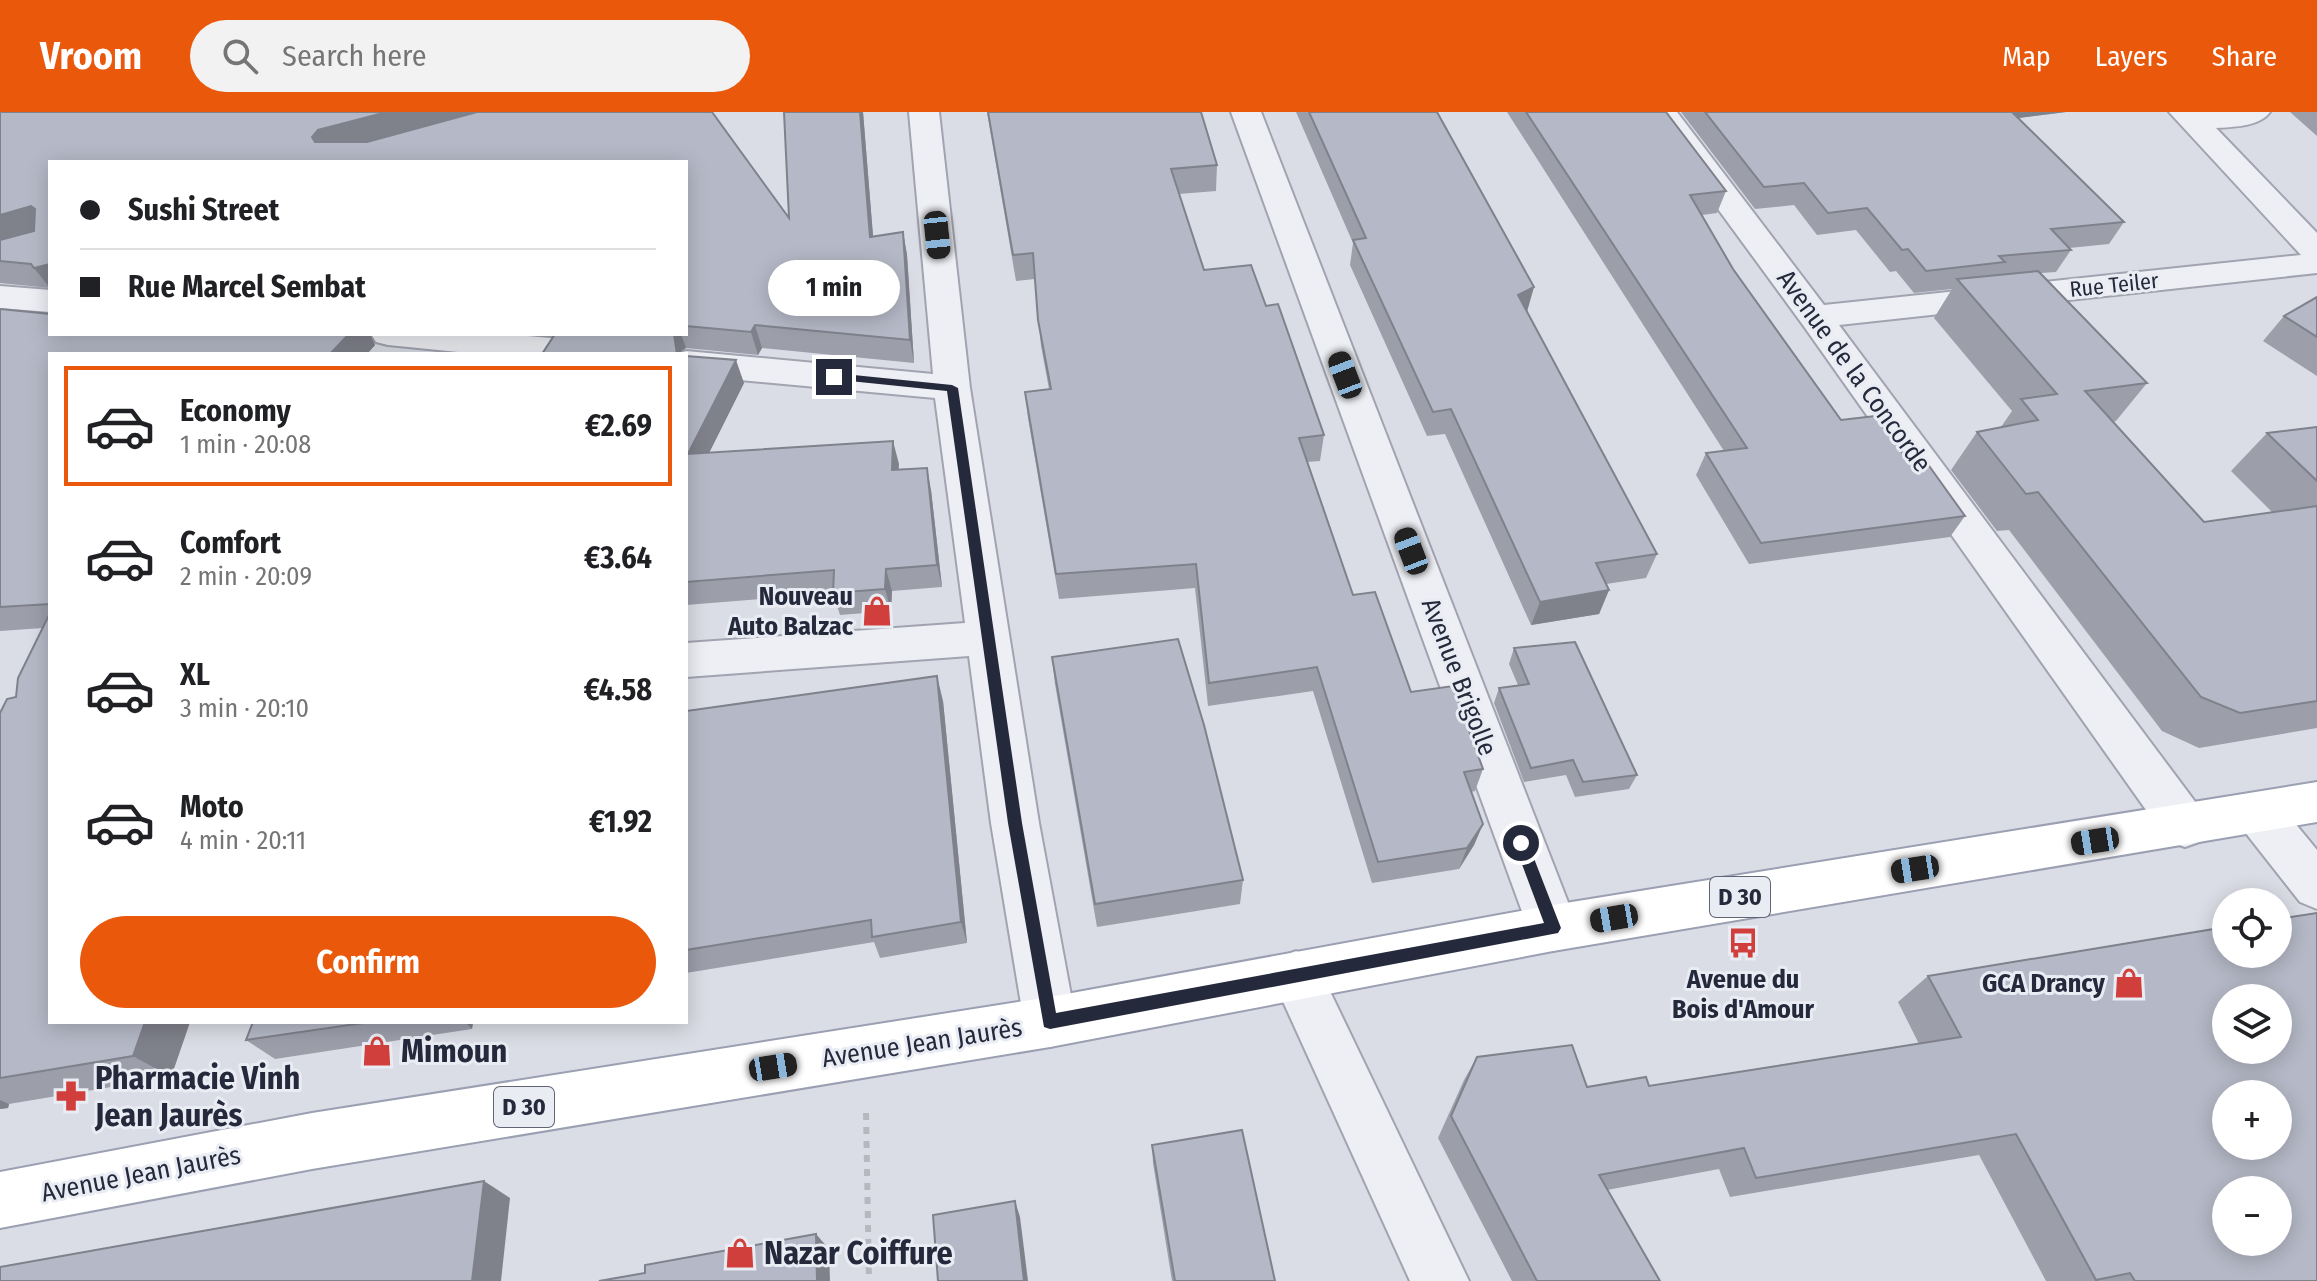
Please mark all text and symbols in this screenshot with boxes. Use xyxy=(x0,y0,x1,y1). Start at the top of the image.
search box xyxy=(190,20,750,92)
text: Vroom xyxy=(40,33,142,79)
icon: search xyxy=(218,34,262,78)
text: Search here xyxy=(282,38,427,74)
text: Map xyxy=(2002,40,2051,73)
text: Layers xyxy=(2095,40,2168,73)
text: Share xyxy=(2212,40,2277,73)
text: Sushi Street xyxy=(128,192,279,228)
car xyxy=(923,210,951,260)
callout: 1 min xyxy=(768,261,900,317)
street label: Avenue de la Concorde xyxy=(1770,264,1938,478)
street label: Rue Teiler xyxy=(2068,267,2160,303)
text: Rue Marcel Sembat xyxy=(128,269,366,305)
text: 1 min xyxy=(806,272,862,303)
car xyxy=(1325,348,1365,402)
route end xyxy=(816,359,852,395)
icon: car xyxy=(84,390,156,462)
text: Economy xyxy=(180,393,291,429)
text: €2.69 xyxy=(585,408,652,444)
text: 1 min · 20:08 xyxy=(180,429,311,460)
icon: car xyxy=(84,522,156,594)
car xyxy=(1391,524,1431,578)
text: Comfort xyxy=(180,525,281,561)
text: €3.64 xyxy=(584,540,652,576)
text: 2 min · 20:09 xyxy=(180,561,312,592)
place label: Nouveau Auto Balzac xyxy=(727,581,854,642)
shop icon: Nouveau Auto Balzac xyxy=(860,594,894,628)
street label: Avenue Brigolle xyxy=(1415,594,1503,760)
icon: car xyxy=(84,654,156,726)
text: XL xyxy=(180,657,210,693)
text: €4.58 xyxy=(584,672,652,708)
text: 3 min · 20:10 xyxy=(180,693,309,724)
icon: car xyxy=(84,786,156,858)
text: Moto xyxy=(180,789,244,825)
text: €1.92 xyxy=(589,804,652,840)
text: 4 min · 20:11 xyxy=(180,825,306,856)
route start xyxy=(1503,825,1539,861)
car xyxy=(2069,825,2121,857)
car xyxy=(1889,853,1941,885)
road number: D 30 xyxy=(1710,877,1770,917)
map controls xyxy=(2212,888,2292,1256)
button: locate xyxy=(2212,888,2292,968)
car xyxy=(1588,902,1640,934)
button: Confirm xyxy=(80,916,656,1008)
bus stop icon: Avenue du Bois d'Amour xyxy=(1726,926,1760,960)
place label: Avenue du Bois d'Amour xyxy=(1672,964,1814,1025)
shop icon: GCA Drancy xyxy=(2112,966,2146,1000)
place label: GCA Drancy xyxy=(1982,968,2106,999)
button: layers xyxy=(2212,984,2292,1064)
street label: Avenue Jean Jaurès xyxy=(820,1012,1024,1074)
place label: Mimoun xyxy=(401,1032,507,1070)
shop icon: Mimoun xyxy=(360,1034,394,1068)
car xyxy=(747,1051,799,1083)
place label: Pharmacie Vinh Jean Jaurès xyxy=(94,1059,300,1134)
pharmacy icon: Pharmacie Vinh Jean Jaurès xyxy=(54,1079,88,1113)
button: + xyxy=(2212,1080,2292,1160)
road number: D 30 xyxy=(494,1087,554,1127)
street label: Avenue Jean Jaurès xyxy=(39,1139,243,1209)
button: − xyxy=(2212,1176,2292,1256)
place label: Nazar Coiffure xyxy=(764,1234,953,1272)
shop icon: Nazar Coiffure xyxy=(723,1236,757,1270)

